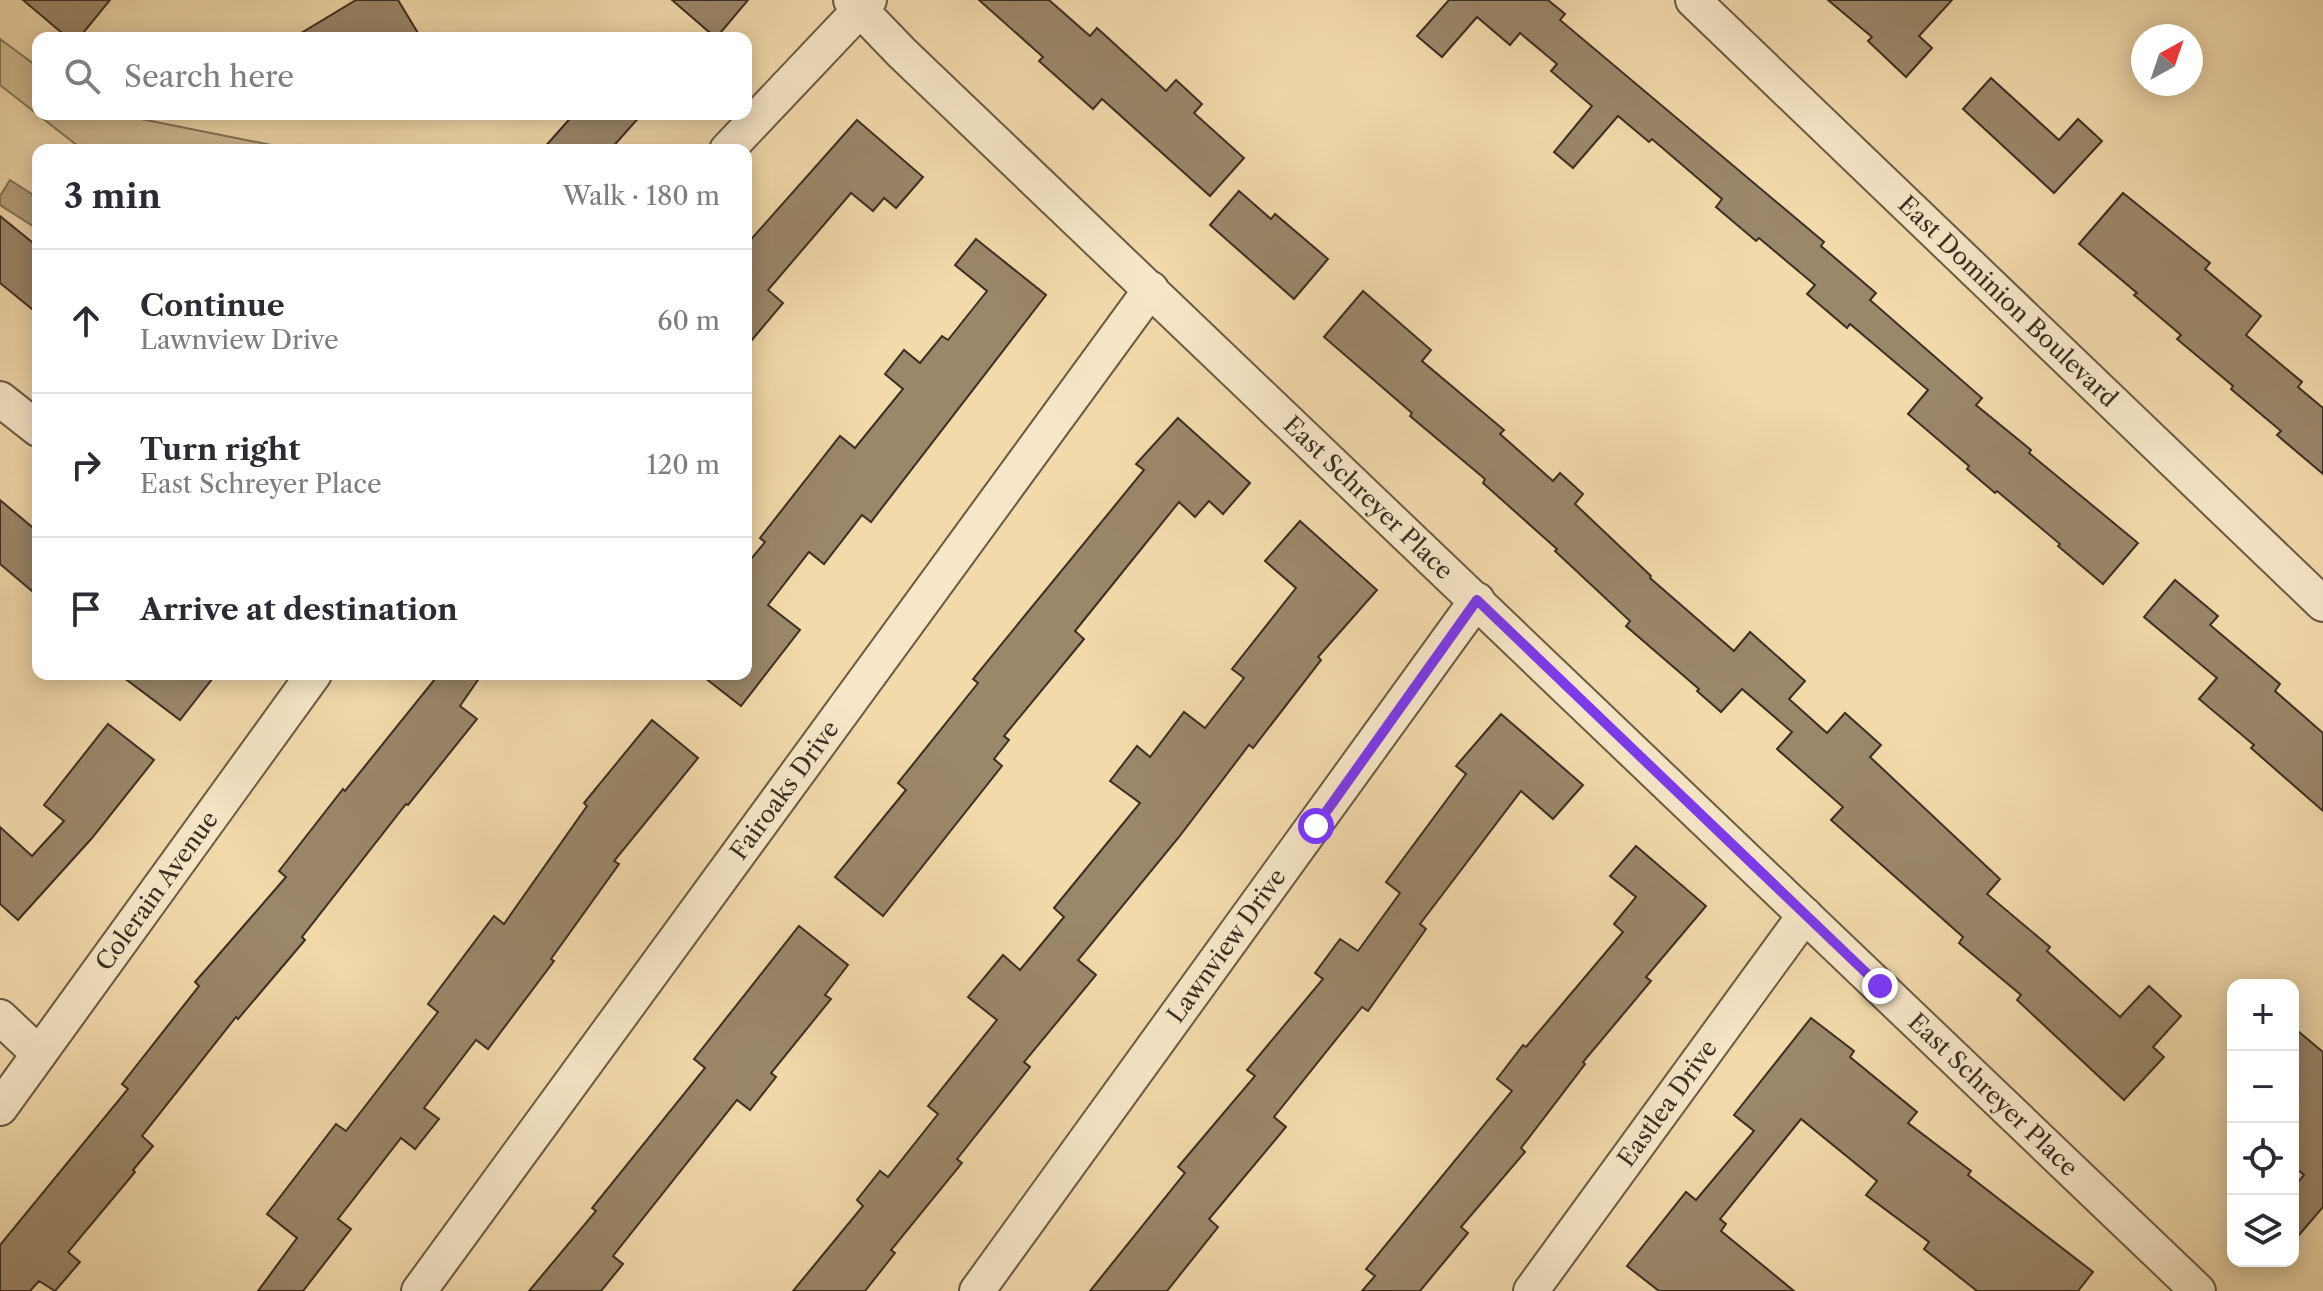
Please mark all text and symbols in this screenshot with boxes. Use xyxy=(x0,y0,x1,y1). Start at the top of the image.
north arrow xyxy=(2131,24,2203,96)
search box xyxy=(32,32,752,120)
icon: search xyxy=(60,54,104,98)
text: Search here xyxy=(124,58,294,95)
text: 3 min xyxy=(64,175,161,217)
text: Walk · 180 m xyxy=(563,180,720,212)
street label: East Dominion Boulevard xyxy=(1892,190,2124,413)
text: Continue xyxy=(140,287,285,324)
icon: ahead xyxy=(64,299,108,343)
text: 60 m xyxy=(657,305,720,337)
text: Lawnview Drive xyxy=(140,324,339,356)
street label: East Schreyer Place xyxy=(1278,410,1459,585)
text: Turn right xyxy=(140,431,300,468)
icon: right xyxy=(64,443,108,487)
text: 120 m xyxy=(646,449,720,481)
text: East Schreyer Place xyxy=(140,468,382,500)
icon: arrive xyxy=(64,587,108,631)
text: Arrive at destination xyxy=(140,591,458,628)
street label: Fairoaks Drive xyxy=(724,715,845,865)
street label: Colerain Avenue xyxy=(89,805,224,976)
route start xyxy=(1298,808,1334,844)
street label: Lawnview Drive xyxy=(1161,863,1292,1028)
route end xyxy=(1862,968,1898,1004)
map controls xyxy=(2227,979,2299,1267)
button: + xyxy=(2227,979,2299,1051)
street label: East Schreyer Place xyxy=(1902,1007,2084,1182)
street label: Eastlea Drive xyxy=(1611,1034,1723,1172)
button: − xyxy=(2227,1051,2299,1123)
button: locate xyxy=(2227,1123,2299,1195)
button: layers xyxy=(2227,1195,2299,1267)

